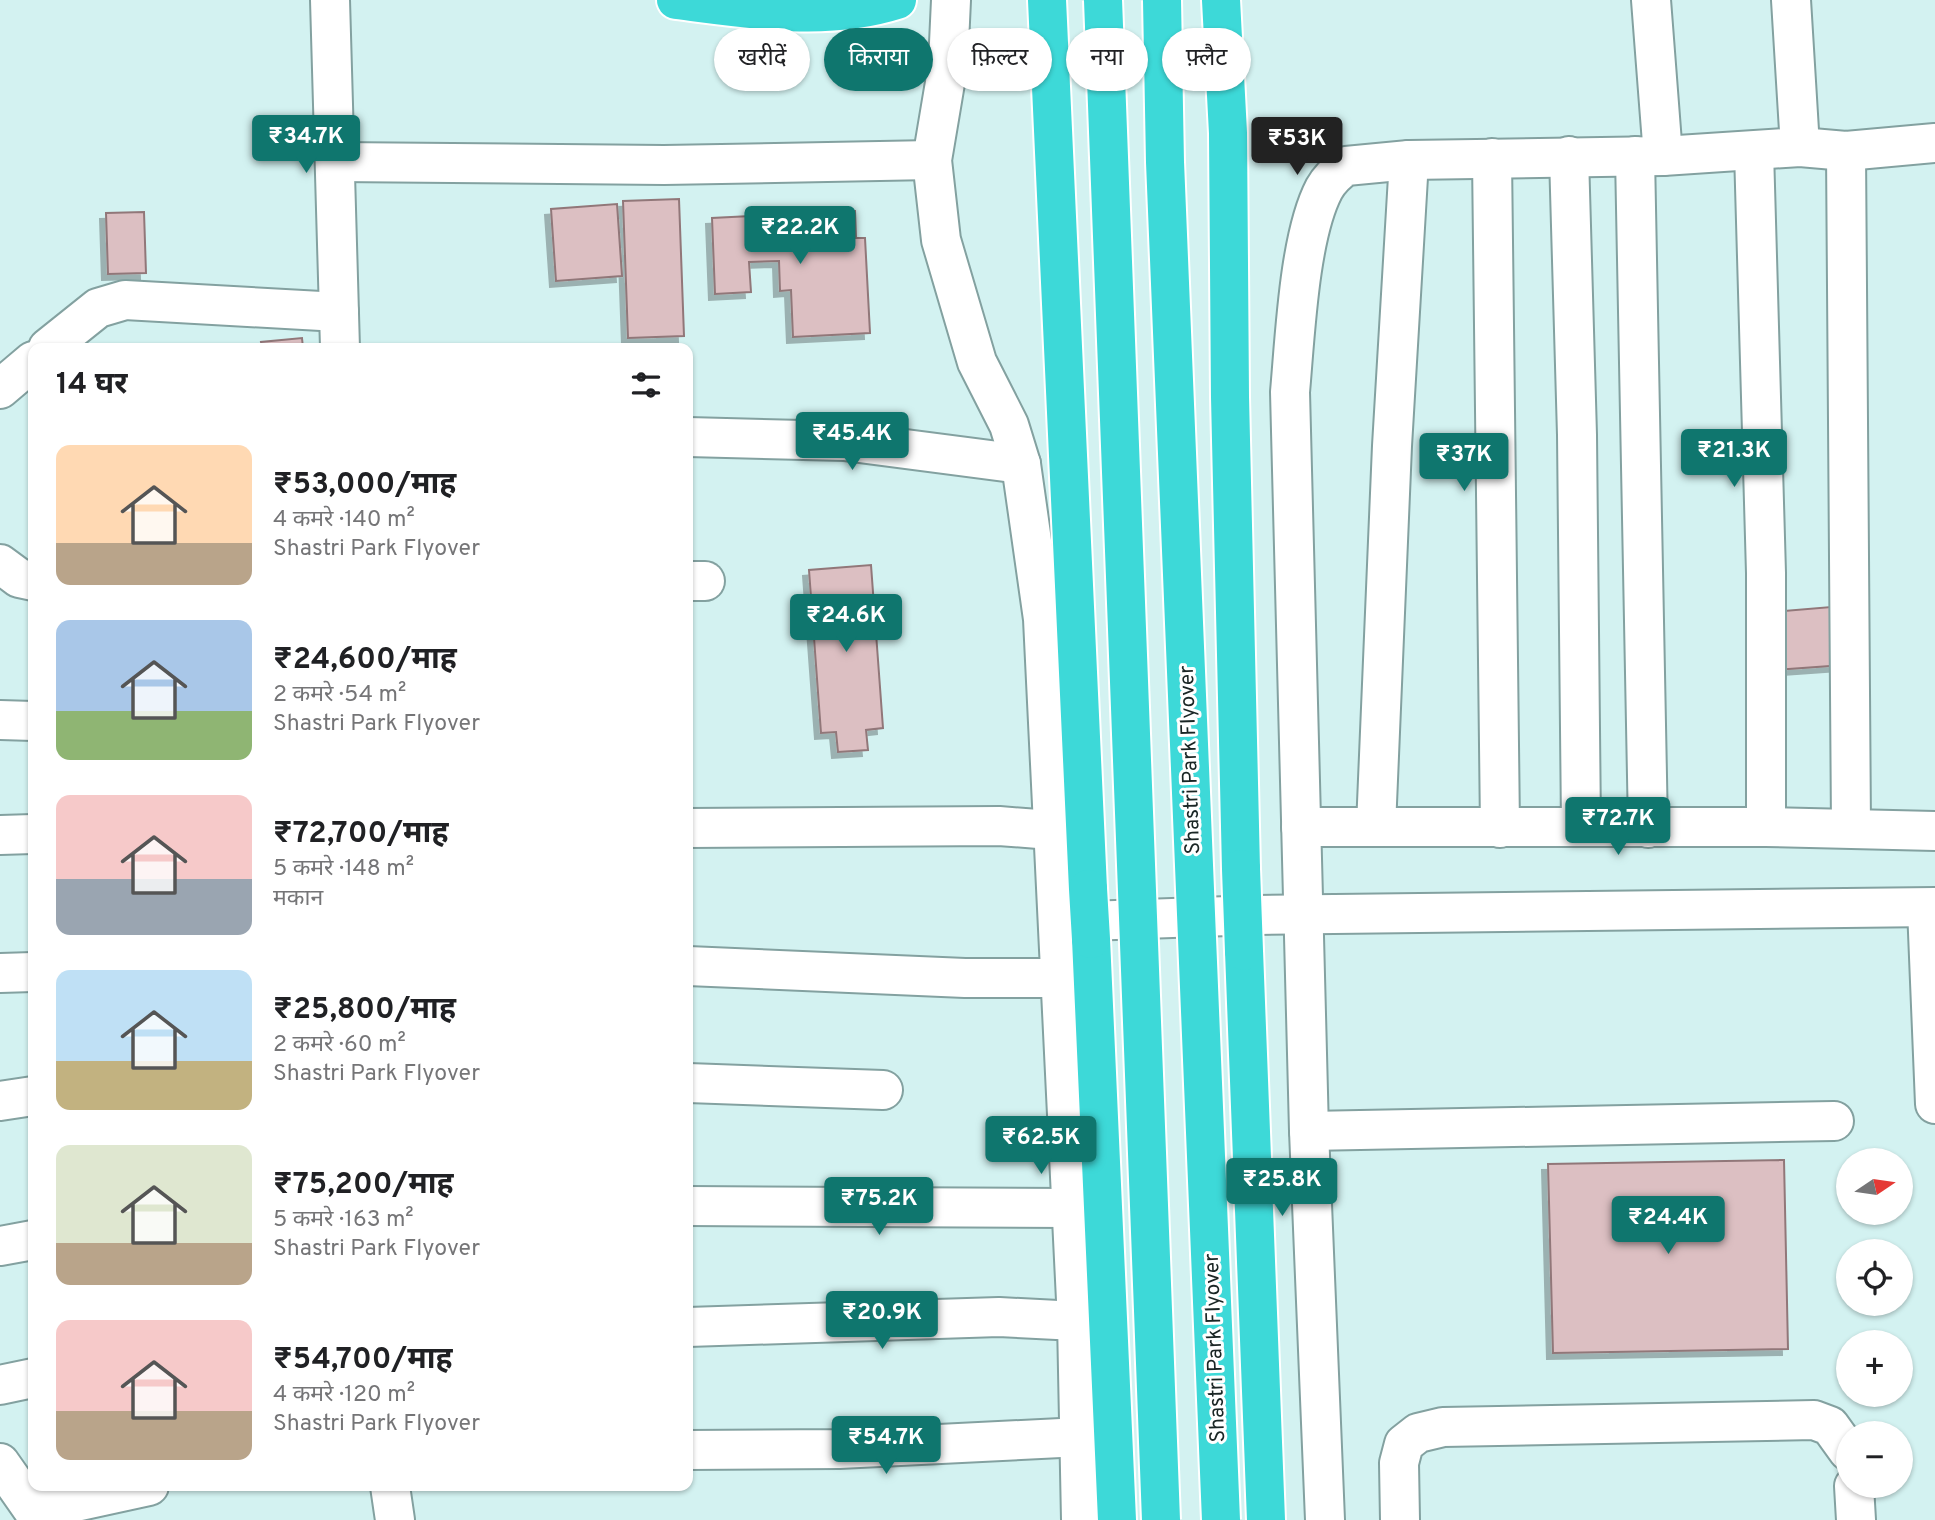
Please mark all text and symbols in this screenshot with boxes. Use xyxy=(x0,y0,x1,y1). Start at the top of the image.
chip: खरीदें xyxy=(714,28,810,91)
chip: किराया xyxy=(824,28,933,91)
chip: फ़िल्टर xyxy=(947,28,1052,91)
chip: नया xyxy=(1066,28,1148,91)
chip: फ़्लैट xyxy=(1162,28,1251,91)
pin: ₹34.7K xyxy=(249,116,363,175)
pin: ₹53K xyxy=(1256,118,1338,177)
text: ₹34.7K xyxy=(268,123,344,152)
text: ₹53K xyxy=(1267,125,1327,154)
pin: ₹22.2K xyxy=(743,206,857,266)
text: ₹22.2K xyxy=(760,214,840,243)
icon: filters xyxy=(627,366,665,404)
text: 14 घर xyxy=(56,367,127,404)
pin: ₹45.4K xyxy=(795,412,909,472)
text: ₹45.4K xyxy=(812,420,892,449)
pin: ₹21.3K xyxy=(1677,430,1791,489)
pin: ₹37K xyxy=(1423,434,1505,493)
text: ₹21.3K xyxy=(1697,437,1771,466)
text: ₹37K xyxy=(1435,441,1493,470)
text: ₹53,000/माह xyxy=(273,467,456,504)
icon: home xyxy=(112,473,196,557)
text: 4 कमरे · 140 m² xyxy=(273,506,415,535)
text: Shastri Park Flyover xyxy=(273,535,480,564)
pin: ₹24.6K xyxy=(789,594,903,654)
text: ₹24.6K xyxy=(806,602,886,631)
text: ₹24,600/माह xyxy=(273,642,457,679)
icon: home xyxy=(112,648,196,732)
street label: Shastri Park Flyover xyxy=(1174,665,1207,855)
text: 2 कमरे · 54 m² xyxy=(273,681,406,710)
text: Shastri Park Flyover xyxy=(273,710,480,739)
pin: ₹72.7K xyxy=(1561,798,1675,857)
text: ₹72.7K xyxy=(1581,805,1655,834)
text: ₹72,700/माह xyxy=(273,816,448,853)
icon: home xyxy=(112,823,196,907)
text: 5 कमरे · 148 m² xyxy=(273,855,414,884)
text: मकान xyxy=(273,885,323,914)
text: ₹25,800/माह xyxy=(273,992,456,1029)
icon: home xyxy=(112,998,196,1082)
text: 2 कमरे · 60 m² xyxy=(273,1031,406,1060)
text: Shastri Park Flyover xyxy=(273,1060,480,1089)
pin: ₹62.5K xyxy=(984,1116,1098,1176)
text: ₹62.5K xyxy=(1001,1124,1081,1153)
north arrow xyxy=(1836,1148,1913,1225)
map controls xyxy=(1836,1148,1913,1498)
pin: ₹25.8K xyxy=(1225,1158,1339,1218)
text: ₹25.8K xyxy=(1242,1166,1322,1195)
text: ₹75,200/माह xyxy=(273,1167,454,1204)
icon: home xyxy=(112,1173,196,1257)
pin: ₹75.2K xyxy=(822,1178,936,1237)
text: ₹75.2K xyxy=(840,1185,918,1214)
pin: ₹24.4K xyxy=(1611,1196,1725,1256)
text: ₹24.4K xyxy=(1628,1204,1708,1233)
text: 5 कमरे · 163 m² xyxy=(273,1206,414,1235)
text: Shastri Park Flyover xyxy=(273,1235,480,1264)
button: locate xyxy=(1836,1239,1913,1316)
street label: Shastri Park Flyover xyxy=(1199,1253,1232,1443)
pin: ₹20.9K xyxy=(825,1292,939,1351)
text: ₹20.9K xyxy=(842,1299,922,1328)
button: + xyxy=(1836,1330,1913,1407)
text: ₹54,700/माह xyxy=(273,1342,453,1379)
icon: home xyxy=(112,1348,196,1432)
text: 4 कमरे · 120 m² xyxy=(273,1381,415,1410)
text: Shastri Park Flyover xyxy=(273,1410,480,1439)
pin: ₹54.7K xyxy=(829,1416,943,1476)
button: − xyxy=(1836,1421,1913,1498)
text: ₹54.7K xyxy=(848,1424,924,1453)

